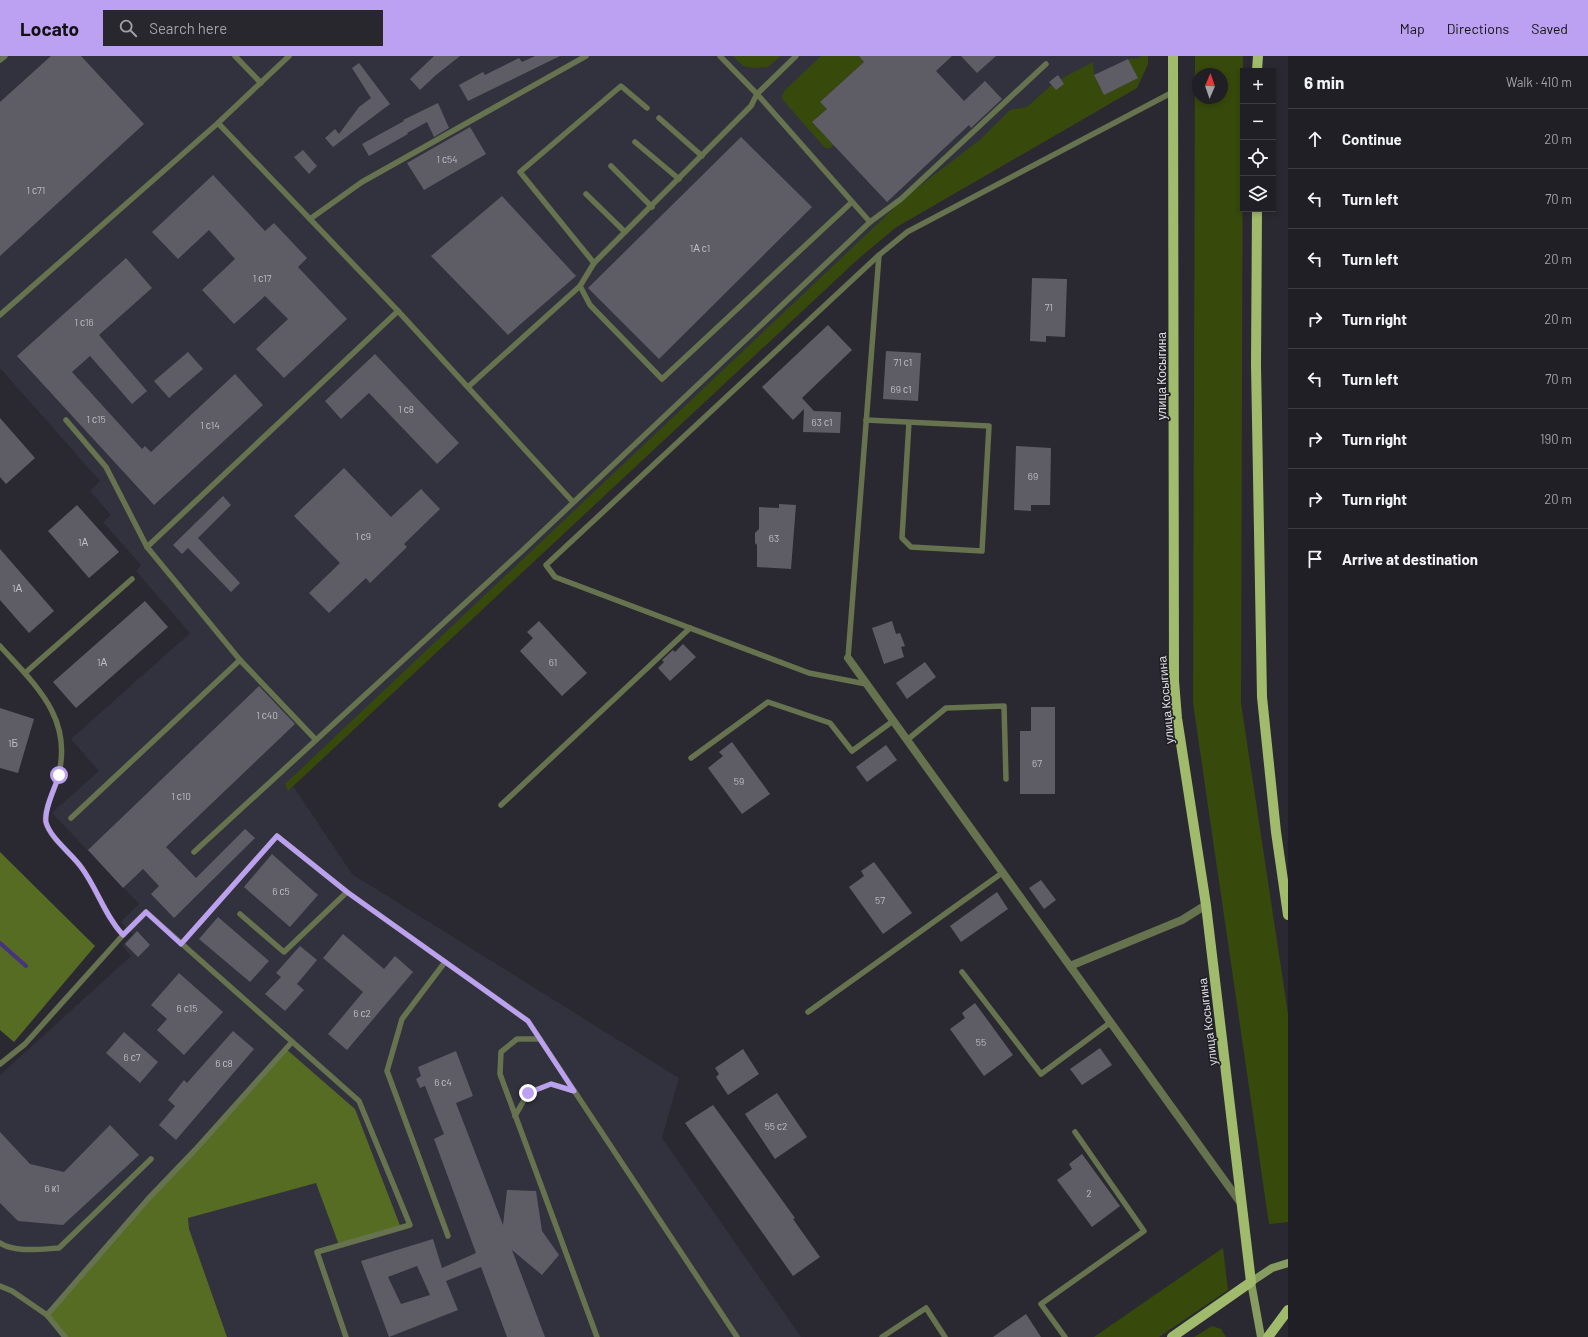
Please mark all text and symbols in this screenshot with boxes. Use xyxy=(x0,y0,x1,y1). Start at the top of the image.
search box xyxy=(103,10,383,46)
text: Locato xyxy=(20,17,79,40)
icon: search xyxy=(117,17,139,39)
text: Search here xyxy=(149,19,227,37)
text: Map xyxy=(1400,20,1425,37)
text: Directions xyxy=(1447,20,1509,37)
text: Saved xyxy=(1531,20,1568,37)
north arrow xyxy=(1192,68,1228,104)
map controls xyxy=(1240,68,1276,212)
button: + xyxy=(1240,68,1276,104)
text: 6 min xyxy=(1304,72,1344,92)
text: Walk · 410 m xyxy=(1506,74,1572,90)
button: − xyxy=(1240,104,1276,140)
icon: ahead xyxy=(1304,128,1326,150)
text: Continue xyxy=(1342,130,1402,148)
text: 20 m xyxy=(1544,131,1572,147)
button: locate xyxy=(1240,140,1276,176)
house number: 1 с54 xyxy=(436,153,458,165)
button: layers xyxy=(1240,176,1276,212)
house number: 1 с71 xyxy=(27,184,45,196)
icon: left xyxy=(1304,188,1326,210)
text: Turn left xyxy=(1342,190,1398,208)
text: 70 m xyxy=(1545,191,1572,207)
house number: 1А с1 xyxy=(690,242,710,254)
icon: left xyxy=(1304,248,1326,270)
text: Turn left xyxy=(1342,250,1398,268)
text: 20 m xyxy=(1544,251,1572,267)
house number: 1 с17 xyxy=(253,272,272,284)
house number: 71 xyxy=(1045,301,1053,313)
icon: right xyxy=(1304,308,1326,330)
text: Turn right xyxy=(1342,310,1407,328)
text: 20 m xyxy=(1544,311,1572,327)
house number: 1 с16 xyxy=(74,316,94,328)
street label: улица Косыгина xyxy=(1154,332,1169,420)
house number: 71 с1 xyxy=(894,356,912,368)
icon: left xyxy=(1304,368,1326,390)
text: Turn left xyxy=(1342,370,1398,388)
text: 70 m xyxy=(1545,371,1572,387)
house number: 69 с1 xyxy=(891,383,911,395)
house number: 1 с8 xyxy=(398,403,414,415)
house number: 1 с15 xyxy=(86,413,106,425)
house number: 63 с1 xyxy=(812,416,832,428)
house number: 1 с14 xyxy=(200,419,220,431)
icon: right xyxy=(1304,428,1326,450)
text: Turn right xyxy=(1342,430,1407,448)
text: 190 m xyxy=(1540,431,1572,447)
house number: 69 xyxy=(1028,470,1038,482)
icon: right xyxy=(1304,488,1326,510)
text: Turn right xyxy=(1342,490,1407,508)
text: 20 m xyxy=(1544,491,1572,507)
house number: 1 с9 xyxy=(355,530,371,542)
house number: 63 xyxy=(769,532,779,544)
house number: 1А xyxy=(78,536,88,548)
icon: arrive xyxy=(1304,548,1326,570)
text: Arrive at destination xyxy=(1342,550,1478,568)
house number: 1А xyxy=(12,582,22,594)
street label: улица Косыгина xyxy=(1154,655,1177,744)
house number: 1А xyxy=(97,656,107,668)
house number: 61 xyxy=(549,656,557,668)
house number: 1 с40 xyxy=(256,709,278,721)
house number: 1Б xyxy=(8,737,18,749)
house number: 67 xyxy=(1032,757,1042,769)
route start xyxy=(50,766,68,784)
house number: 59 xyxy=(734,775,744,787)
house number: 1 с10 xyxy=(171,790,191,802)
house number: 6 с5 xyxy=(272,885,290,897)
house number: 57 xyxy=(875,894,885,906)
street label: улица Косыгина xyxy=(1195,977,1220,1067)
house number: 6 с15 xyxy=(177,1002,197,1014)
house number: 6 с2 xyxy=(353,1007,371,1019)
house number: 55 xyxy=(976,1036,986,1048)
house number: 6 с7 xyxy=(124,1051,141,1063)
house number: 6 с8 xyxy=(215,1057,233,1069)
house number: 6 с4 xyxy=(434,1076,452,1088)
route end xyxy=(519,1084,537,1102)
house number: 55 с2 xyxy=(765,1120,787,1132)
house number: 6 к1 xyxy=(44,1182,60,1194)
house number: 2 xyxy=(1086,1187,1092,1199)

